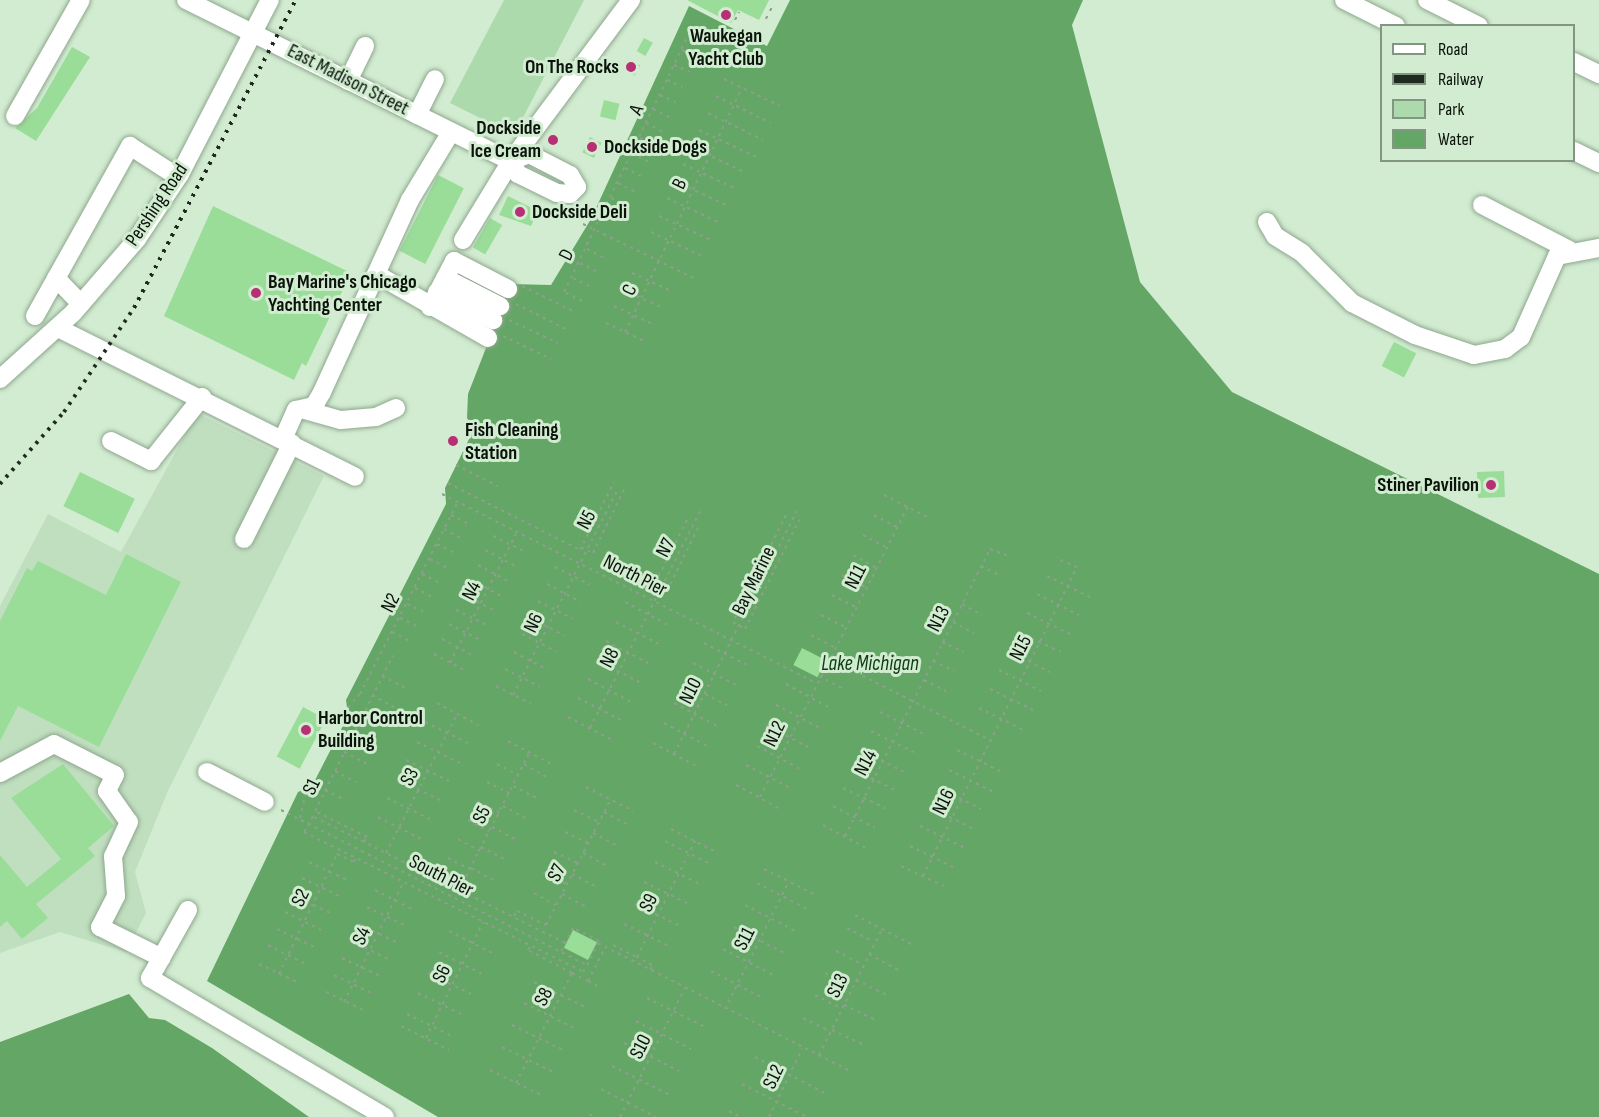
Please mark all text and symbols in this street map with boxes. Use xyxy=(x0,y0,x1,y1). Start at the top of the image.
marker: Waukegan Yacht Club xyxy=(719,8,733,22)
place label: Waukegan Yacht Club xyxy=(688,24,764,71)
legend xyxy=(1380,24,1575,162)
street label: East Madison Street xyxy=(283,39,413,121)
text: Road xyxy=(1438,39,1468,60)
place label: On The Rocks xyxy=(525,55,619,79)
marker: On The Rocks xyxy=(624,60,638,74)
text: Railway xyxy=(1438,69,1483,90)
text: Park xyxy=(1438,99,1464,120)
street label: A xyxy=(624,101,650,119)
place label: Dockside Ice Cream xyxy=(470,116,541,163)
text: Water xyxy=(1438,129,1474,150)
marker: Dockside Ice Cream xyxy=(546,133,560,147)
place label: Dockside Dogs xyxy=(604,135,707,159)
marker: Dockside Dogs xyxy=(585,140,599,154)
street label: Pershing Road xyxy=(121,159,193,251)
street label: B xyxy=(667,175,693,193)
place label: Dockside Deli xyxy=(532,200,627,224)
marker: Dockside Deli xyxy=(513,205,527,219)
street label: D xyxy=(554,245,580,265)
place label: Bay Marine's Chicago Yachting Center xyxy=(268,270,417,317)
street label: C xyxy=(617,281,643,299)
marker: Bay Marine's Chicago Yachting Center xyxy=(249,286,263,300)
place label: Fish Cleaning Station xyxy=(465,418,558,465)
marker: Fish Cleaning Station xyxy=(446,434,460,448)
place label: Stiner Pavilion xyxy=(1377,473,1479,497)
marker: Stiner Pavilion xyxy=(1484,478,1498,492)
street label: N5 xyxy=(572,506,602,534)
street label: N7 xyxy=(651,534,681,562)
street label: Bay Marine xyxy=(727,543,781,619)
street label: North Pier xyxy=(599,550,671,602)
street label: N11 xyxy=(840,561,872,593)
street label: N4 xyxy=(457,577,487,605)
street label: N2 xyxy=(376,589,406,617)
street label: N13 xyxy=(923,602,955,636)
street label: N6 xyxy=(519,609,549,637)
street label: N15 xyxy=(1005,631,1037,665)
street label: N8 xyxy=(595,644,625,672)
water label: Lake Michigan xyxy=(821,651,919,677)
street label: N10 xyxy=(674,674,708,708)
place label: Harbor Control Building xyxy=(318,706,423,753)
street label: N12 xyxy=(759,717,791,751)
marker: Harbor Control Building xyxy=(299,723,313,737)
street label: N14 xyxy=(850,746,882,780)
street label: S3 xyxy=(395,764,425,790)
street label: S1 xyxy=(298,775,326,799)
street label: N16 xyxy=(928,785,960,819)
street label: S5 xyxy=(468,802,496,828)
street label: South Pier xyxy=(405,850,477,902)
street label: S7 xyxy=(543,860,571,886)
street label: S2 xyxy=(287,885,315,911)
street label: S9 xyxy=(634,890,664,916)
street label: S4 xyxy=(347,923,377,949)
street label: S11 xyxy=(729,924,761,954)
street label: S6 xyxy=(427,961,457,987)
street label: S13 xyxy=(822,970,854,1002)
street label: S8 xyxy=(529,984,559,1010)
street label: S10 xyxy=(625,1031,657,1063)
street label: S12 xyxy=(758,1061,790,1093)

